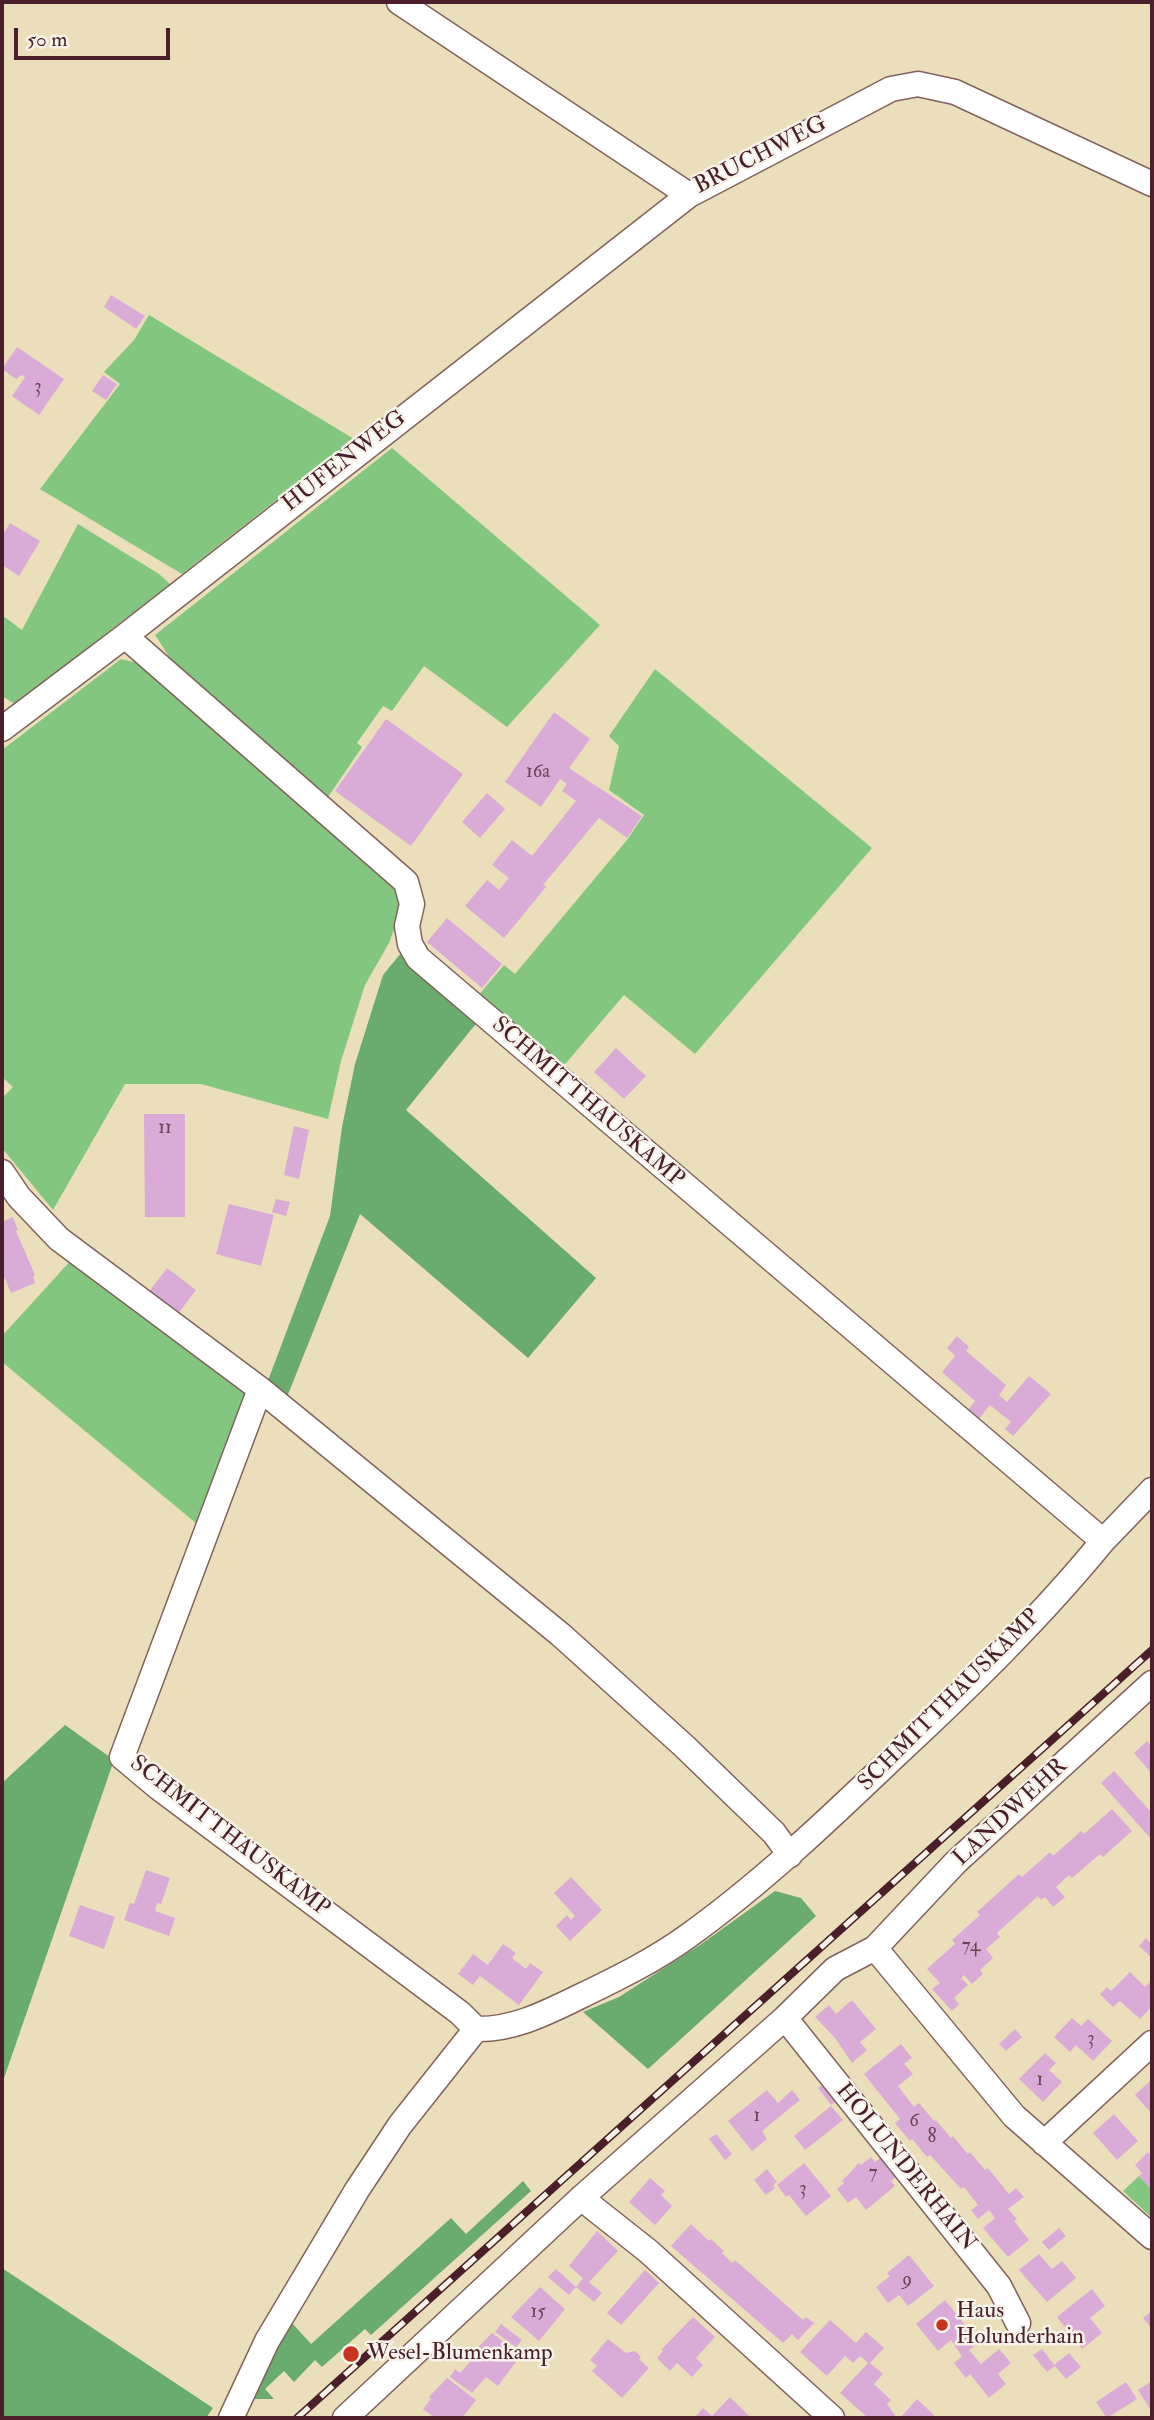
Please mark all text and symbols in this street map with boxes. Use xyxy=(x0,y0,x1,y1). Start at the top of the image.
scale bar xyxy=(18,14,173,58)
text: 50 m xyxy=(27,26,68,53)
street label: BRUCHWEG xyxy=(690,111,832,201)
house number: 3 xyxy=(34,377,42,399)
street label: HUFENWEG xyxy=(278,405,412,519)
house number: 16a xyxy=(526,762,550,784)
street label: SCHMITTHAUSKAMP xyxy=(485,1012,689,1194)
house number: 11 xyxy=(158,1118,172,1140)
street label: SCHMITTHAUSKAMP xyxy=(853,1604,1047,1798)
street label: SCHMITTHAUSKAMP xyxy=(124,1750,334,1924)
street label: LANDWEHR xyxy=(948,1753,1074,1873)
house number: 74 xyxy=(962,1936,980,1958)
house number: 3 xyxy=(1087,2029,1095,2051)
house number: 1 xyxy=(1037,2070,1043,2092)
street label: HOLUNDERHAIN xyxy=(829,2078,981,2258)
house number: 1 xyxy=(754,2106,760,2128)
house number: 6 xyxy=(909,2111,919,2133)
house number: 8 xyxy=(928,2127,936,2149)
house number: 7 xyxy=(869,2163,877,2185)
house number: 3 xyxy=(799,2179,807,2201)
house number: 9 xyxy=(902,2270,912,2292)
place label: Haus Holunderhain xyxy=(956,2298,1084,2352)
house number: 15 xyxy=(530,2302,546,2324)
marker: Haus Holunderhain xyxy=(934,2317,950,2333)
place label: Wesel-Blumenkamp xyxy=(367,2340,553,2368)
marker: Wesel-Blumenkamp xyxy=(341,2344,361,2364)

